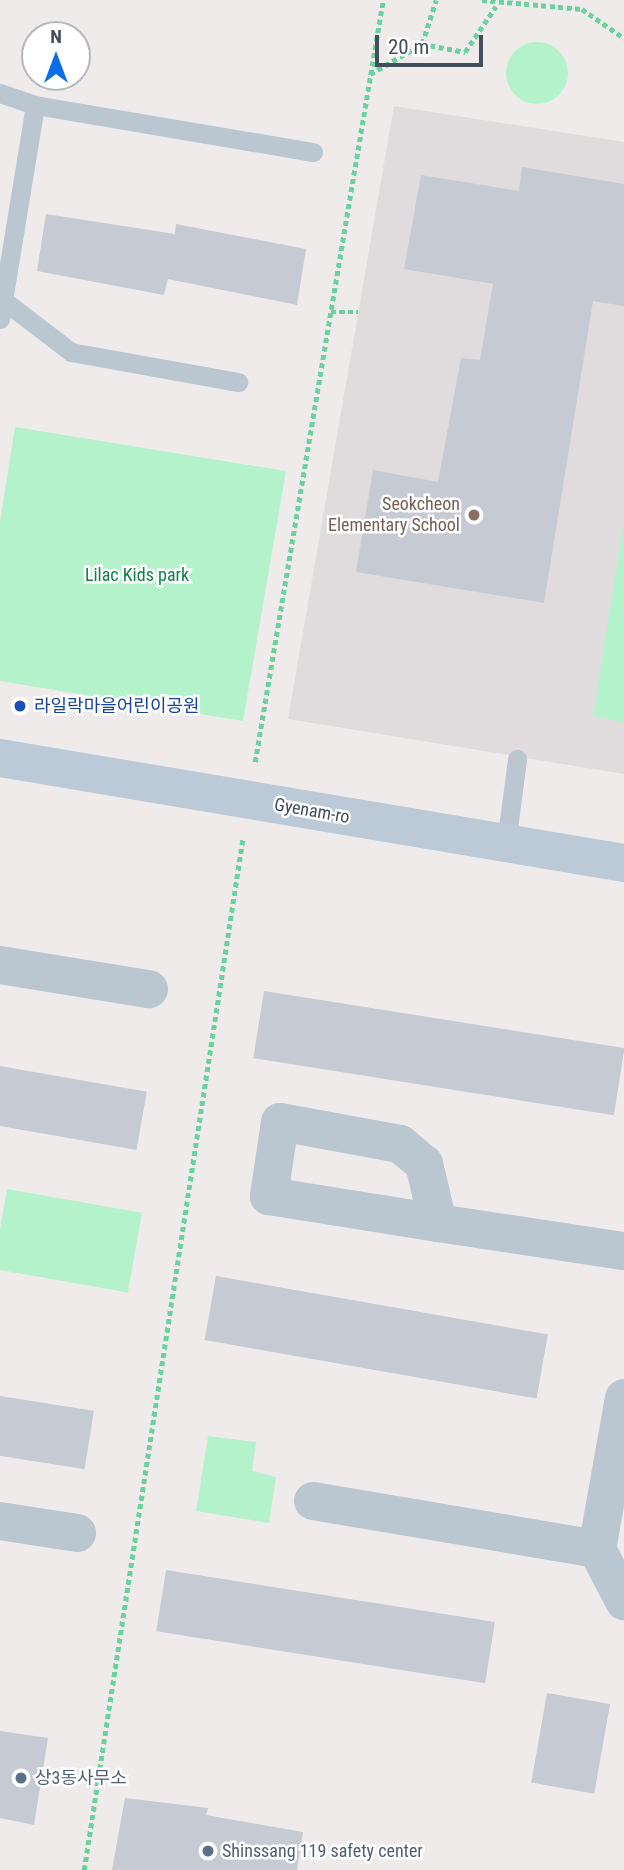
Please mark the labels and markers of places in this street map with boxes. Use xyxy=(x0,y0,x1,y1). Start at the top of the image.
place label: Seokcheon Elementary School xyxy=(328,494,460,536)
marker: Seokcheon Elementary School xyxy=(466,507,482,523)
place label: 라일락마을어린이공원 xyxy=(34,695,200,717)
marker: 라일락마을어린이공원 xyxy=(12,698,28,714)
place label: 상3동사무소 xyxy=(35,1767,127,1789)
marker: 상3동사무소 xyxy=(13,1770,29,1786)
place label: Shinssang 119 safety center xyxy=(222,1840,423,1862)
marker: Shinssang 119 safety center xyxy=(200,1843,216,1859)

